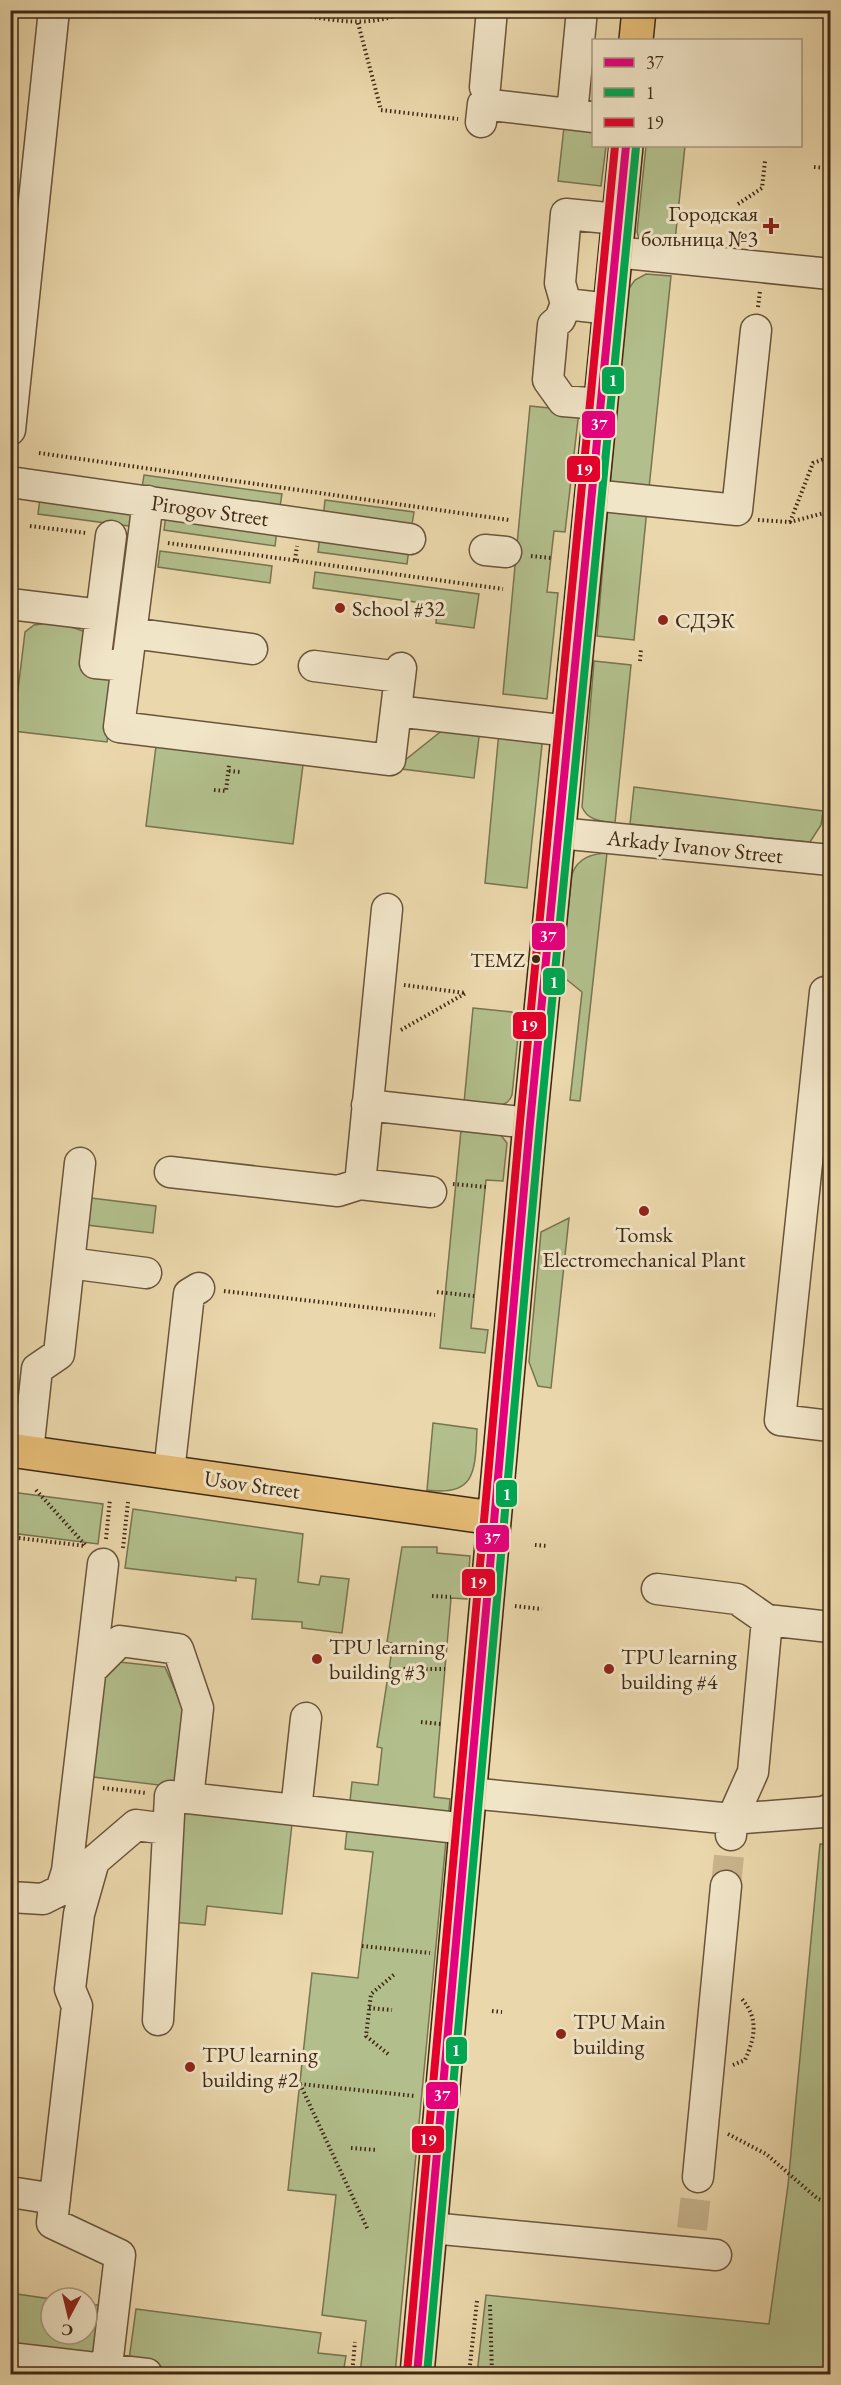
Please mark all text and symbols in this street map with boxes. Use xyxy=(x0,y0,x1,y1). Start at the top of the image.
legend xyxy=(592,39,802,147)
text: 37 xyxy=(646,51,664,74)
text: 1 xyxy=(646,81,655,104)
text: 19 xyxy=(646,111,664,134)
place label: Городская больница №3 xyxy=(641,199,758,253)
marker: Городская больница №3 xyxy=(762,217,780,235)
line badge: 1 xyxy=(601,366,625,395)
text: 1 xyxy=(609,370,617,391)
line badge: 37 xyxy=(581,410,616,439)
text: 37 xyxy=(591,414,608,435)
line badge: 19 xyxy=(566,455,601,483)
text: 19 xyxy=(576,459,593,480)
street label: Pirogov Street xyxy=(149,488,271,533)
place label: School #32 xyxy=(352,594,446,623)
marker: School #32 xyxy=(333,601,347,615)
place label: СДЭК xyxy=(675,606,735,635)
marker: СДЭК xyxy=(656,613,670,627)
street label: Arkady Ivanov Street xyxy=(604,823,785,870)
line badge: 37 xyxy=(531,922,566,951)
text: 37 xyxy=(540,926,557,947)
place label: TEMZ xyxy=(470,947,525,973)
marker: TEMZ xyxy=(530,953,542,965)
line badge: 1 xyxy=(542,967,566,996)
text: 1 xyxy=(550,972,558,993)
line badge: 19 xyxy=(512,1011,547,1040)
text: 19 xyxy=(521,1015,538,1036)
marker: Tomsk Electromechanical Plant xyxy=(637,1204,651,1218)
place label: Tomsk Electromechanical Plant xyxy=(542,1220,746,1274)
street label: Usov Street xyxy=(202,1463,302,1506)
line badge: 1 xyxy=(495,1479,518,1508)
text: 1 xyxy=(503,1484,511,1505)
line badge: 37 xyxy=(475,1524,510,1553)
text: 37 xyxy=(484,1528,501,1549)
line badge: 19 xyxy=(461,1568,496,1597)
text: 19 xyxy=(470,1572,487,1593)
place label: TPU learning building #3 xyxy=(329,1632,445,1686)
place label: TPU learning building #4 xyxy=(621,1642,737,1696)
marker: TPU learning building #3 xyxy=(310,1652,324,1666)
marker: TPU learning building #4 xyxy=(602,1662,616,1676)
place label: TPU Main building xyxy=(573,2007,666,2061)
marker: TPU Main building xyxy=(554,2027,568,2041)
line badge: 1 xyxy=(445,2036,468,2065)
place label: TPU learning building #2 xyxy=(202,2040,318,2094)
text: 1 xyxy=(452,2040,460,2061)
marker: TPU learning building #2 xyxy=(183,2060,197,2074)
line badge: 37 xyxy=(425,2081,459,2110)
text: 37 xyxy=(434,2085,451,2106)
line badge: 19 xyxy=(411,2125,445,2154)
text: 19 xyxy=(420,2129,437,2150)
north arrow xyxy=(39,2286,99,2346)
text: С xyxy=(60,2319,74,2342)

